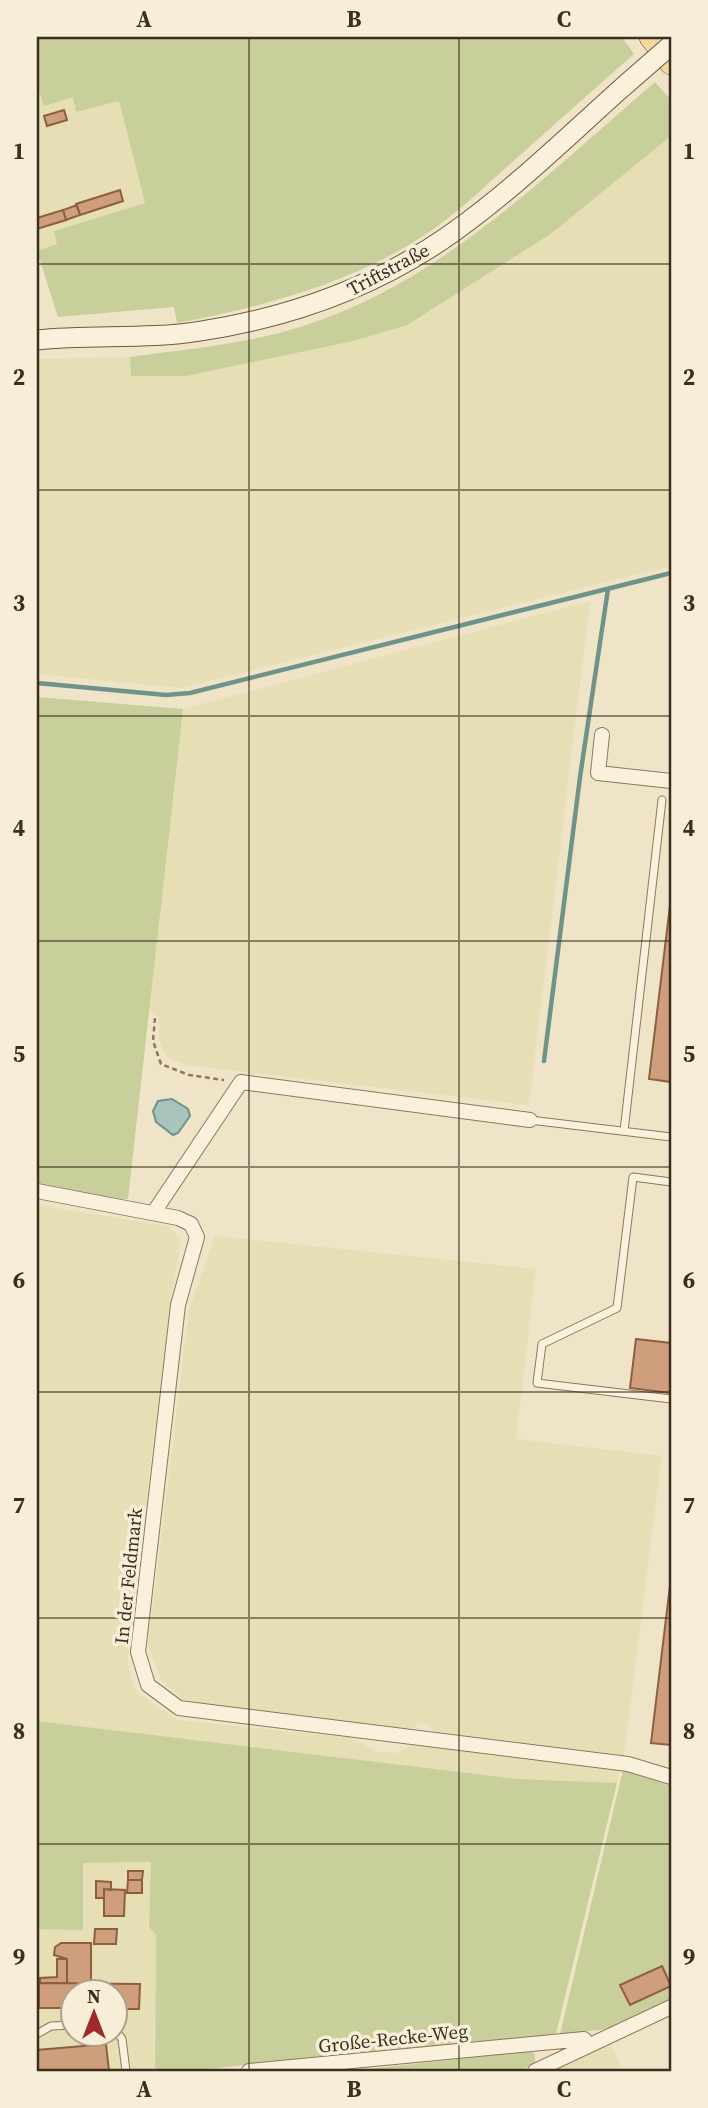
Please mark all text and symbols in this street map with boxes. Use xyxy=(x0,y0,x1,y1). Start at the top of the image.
text: A xyxy=(136,3,152,35)
text: B xyxy=(347,3,362,35)
text: C xyxy=(557,3,571,35)
text: 1 xyxy=(13,135,25,167)
text: 1 xyxy=(683,135,695,167)
street label: Triftstraße xyxy=(342,236,434,302)
text: 2 xyxy=(13,361,25,393)
text: 2 xyxy=(683,361,695,393)
text: 3 xyxy=(13,587,25,619)
text: 3 xyxy=(683,587,695,619)
text: 4 xyxy=(13,812,25,844)
text: 4 xyxy=(683,812,695,844)
text: 5 xyxy=(13,1038,25,1070)
text: 5 xyxy=(683,1038,695,1070)
text: 6 xyxy=(13,1264,25,1296)
text: 6 xyxy=(683,1264,695,1296)
text: 7 xyxy=(13,1489,25,1521)
text: 7 xyxy=(683,1489,695,1521)
street label: In der Feldmark xyxy=(108,1506,148,1645)
text: 8 xyxy=(13,1715,25,1747)
text: 8 xyxy=(683,1715,695,1747)
text: 9 xyxy=(13,1941,25,1973)
text: 9 xyxy=(683,1941,695,1973)
north arrow xyxy=(60,1979,130,2048)
text: N xyxy=(87,1983,101,2009)
street label: Große-Recke-Weg xyxy=(317,2017,469,2059)
text: A xyxy=(136,2073,152,2105)
text: B xyxy=(347,2073,362,2105)
text: C xyxy=(557,2073,571,2105)

